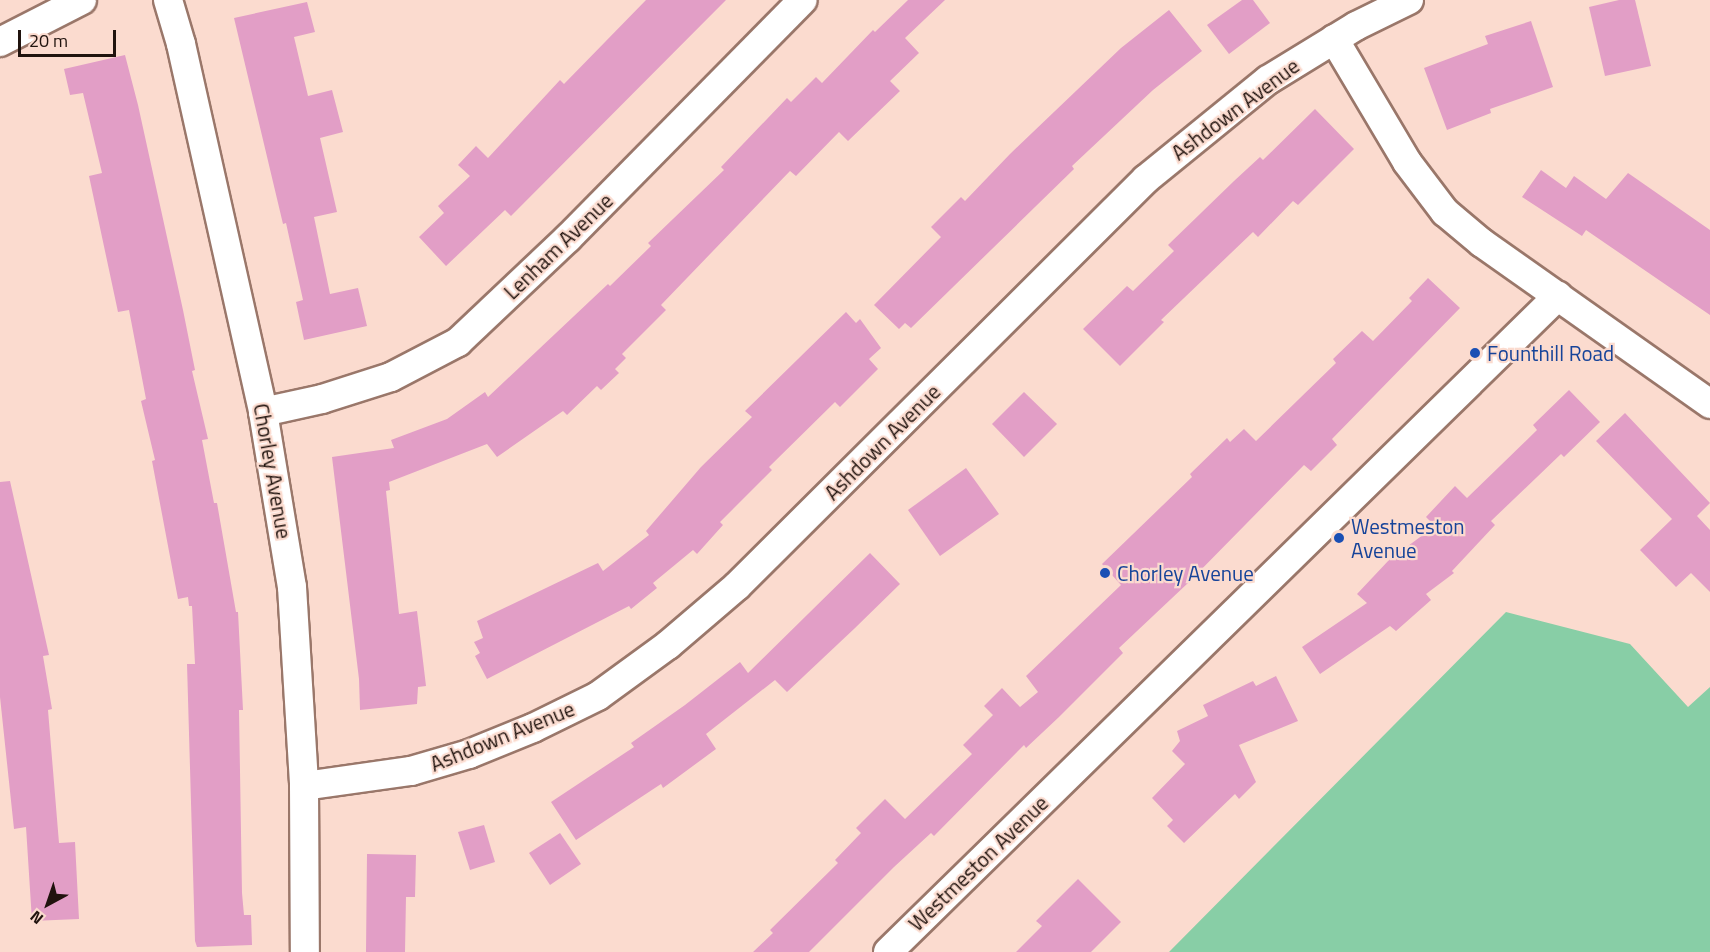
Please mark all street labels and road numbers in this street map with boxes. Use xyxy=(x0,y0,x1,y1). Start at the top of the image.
street label: Ashdown Avenue xyxy=(1166,53,1304,165)
street label: Lenham Avenue xyxy=(498,188,618,304)
street label: Ashdown Avenue xyxy=(819,379,945,505)
street label: Chorley Avenue xyxy=(249,401,297,541)
street label: Ashdown Avenue xyxy=(426,696,578,776)
street label: Westmeston Avenue xyxy=(903,790,1053,936)

